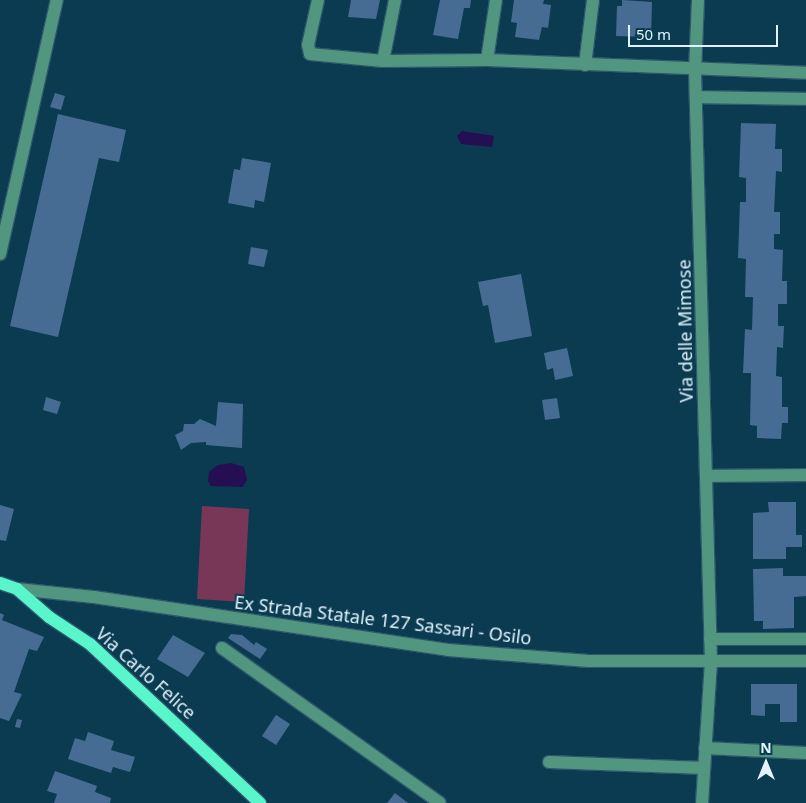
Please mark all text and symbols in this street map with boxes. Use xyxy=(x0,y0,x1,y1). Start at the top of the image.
scale bar xyxy=(631,15,781,47)
text: 50 m xyxy=(636,24,671,44)
street label: Via delle Mimose xyxy=(673,259,697,403)
street label: Ex Strada Statale 127 Sassari - Osilo xyxy=(233,591,533,649)
street label: Via Carlo Felice xyxy=(92,623,200,723)
north arrow xyxy=(741,738,791,788)
text: N xyxy=(760,738,772,757)

